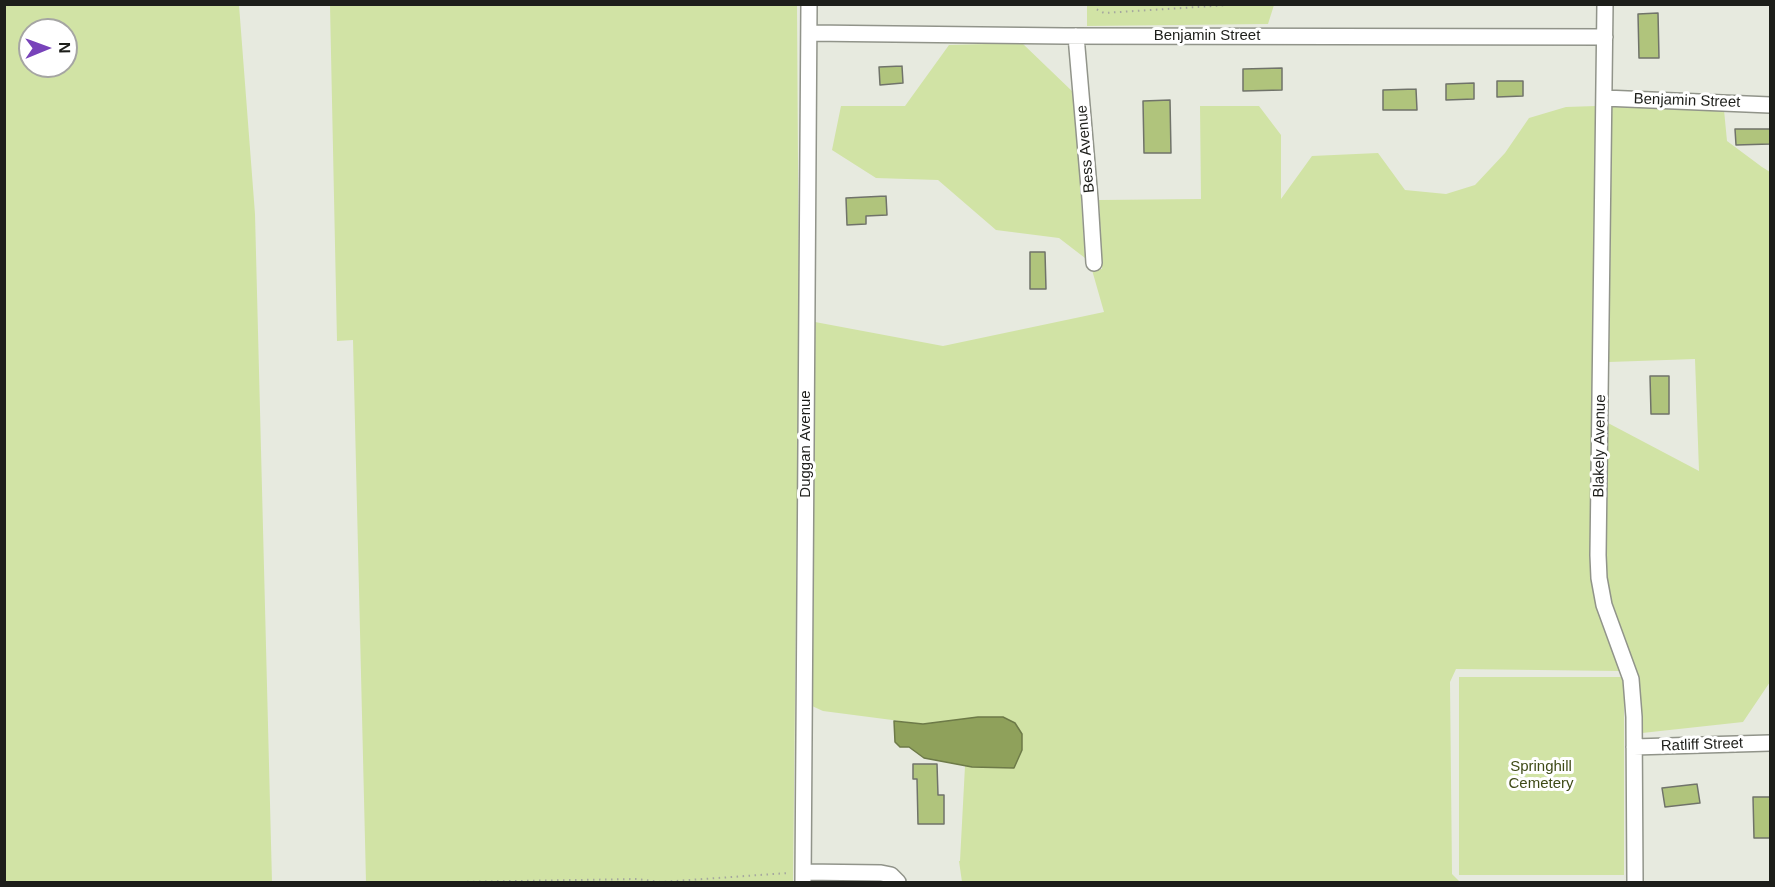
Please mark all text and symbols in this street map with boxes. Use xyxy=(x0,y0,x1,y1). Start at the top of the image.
north arrow xyxy=(18,18,78,78)
street label: Benjamin Street xyxy=(1154,27,1260,45)
text: N xyxy=(56,42,73,54)
street label: Benjamin Street xyxy=(1633,90,1741,112)
street label: Bess Avenue xyxy=(1073,104,1099,194)
street label: Duggan Avenue xyxy=(797,390,815,498)
street label: Blakely Avenue xyxy=(1590,394,1610,498)
street label: Ratliff Street xyxy=(1661,735,1743,755)
park label: Springhill Cemetery xyxy=(1508,758,1574,793)

